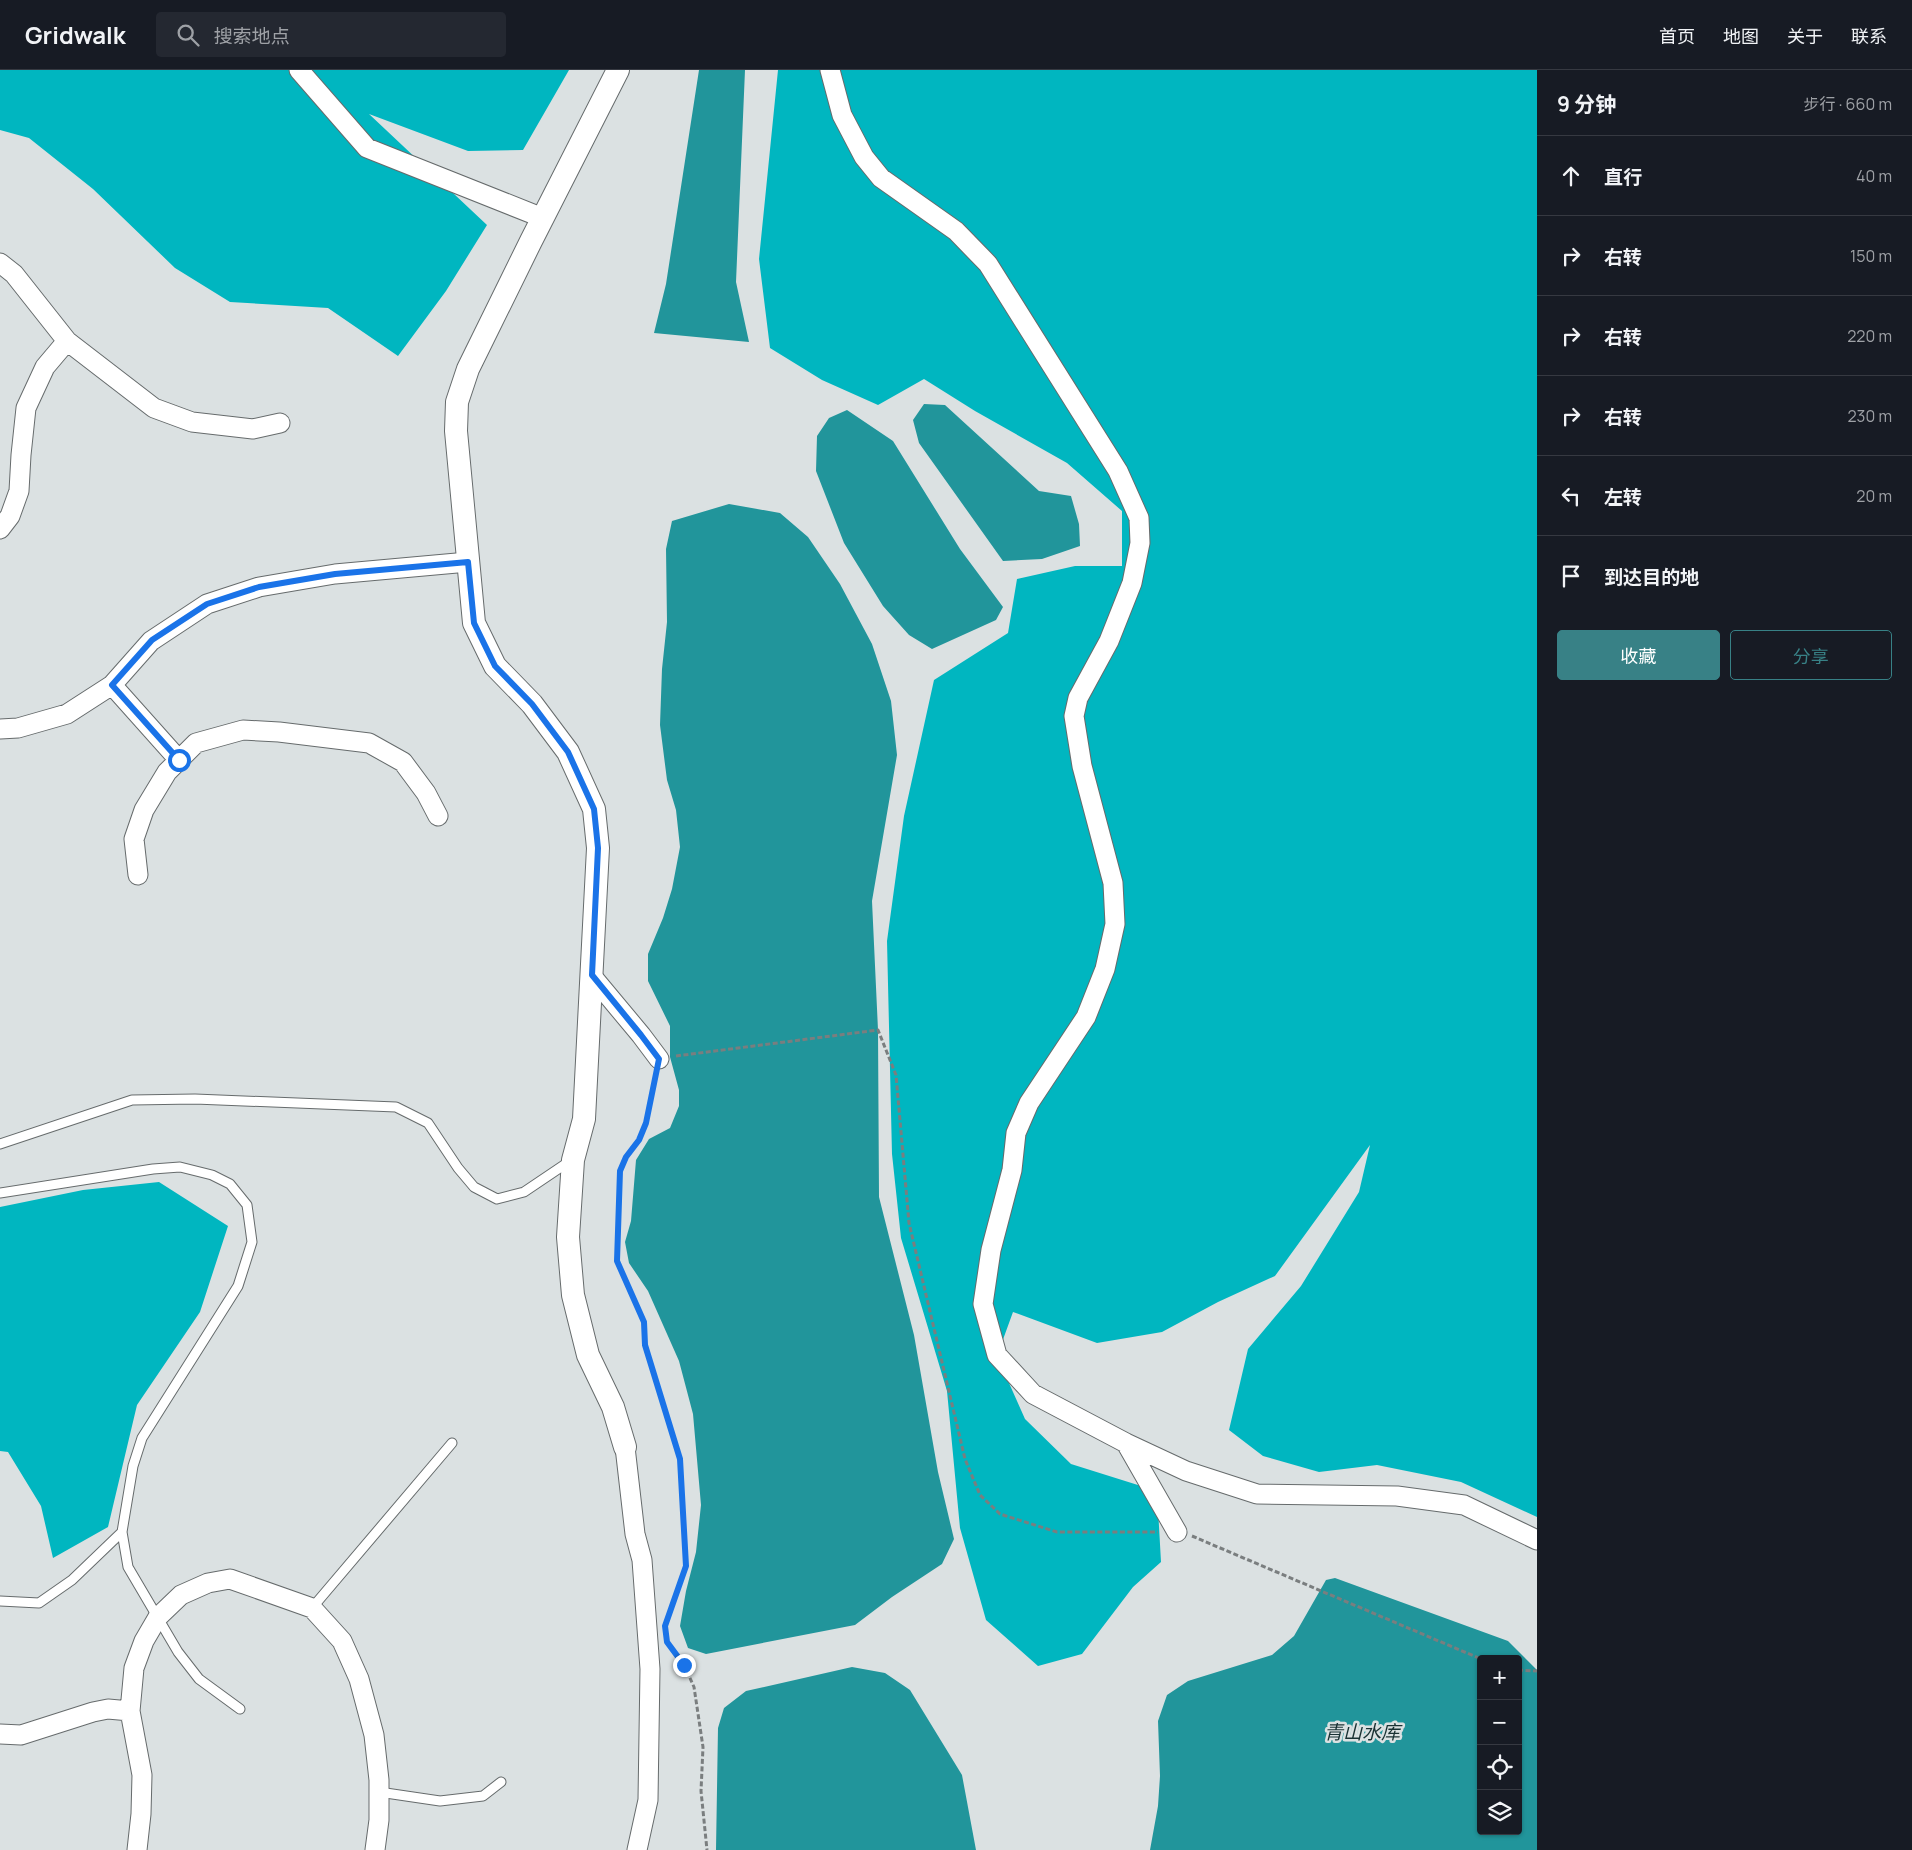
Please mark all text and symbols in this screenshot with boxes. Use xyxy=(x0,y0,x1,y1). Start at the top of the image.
search box xyxy=(156,12,506,57)
text: Gridwalk xyxy=(25,18,126,51)
icon: search xyxy=(174,21,202,49)
text: 搜索地点 xyxy=(214,23,290,49)
text: 首页 xyxy=(1659,24,1695,48)
text: 地图 xyxy=(1723,24,1759,48)
text: 关于 xyxy=(1787,24,1823,48)
text: 联系 xyxy=(1851,24,1887,48)
text: 9 分钟 xyxy=(1557,90,1616,118)
text: 步行 · 660 m xyxy=(1804,93,1892,115)
icon: ahead xyxy=(1557,162,1585,190)
text: 直行 xyxy=(1604,164,1642,190)
text: 40 m xyxy=(1856,165,1892,187)
icon: right xyxy=(1557,242,1585,270)
text: 右转 xyxy=(1604,244,1642,270)
text: 150 m xyxy=(1850,245,1892,267)
icon: right xyxy=(1557,322,1585,350)
text: 右转 xyxy=(1604,324,1642,350)
text: 220 m xyxy=(1847,325,1892,347)
icon: right xyxy=(1557,402,1585,430)
text: 右转 xyxy=(1604,404,1642,430)
text: 230 m xyxy=(1848,405,1892,427)
icon: left xyxy=(1557,482,1585,510)
text: 左转 xyxy=(1604,484,1642,510)
text: 20 m xyxy=(1856,485,1892,507)
icon: arrive xyxy=(1557,562,1585,590)
text: 到达目的地 xyxy=(1604,564,1699,590)
button: 收藏 xyxy=(1557,630,1720,680)
button: 分享 xyxy=(1730,630,1892,680)
route start xyxy=(168,749,191,772)
route end xyxy=(673,1654,696,1677)
map controls xyxy=(1477,1655,1522,1835)
button: + xyxy=(1477,1655,1522,1700)
button: − xyxy=(1477,1700,1522,1745)
water label: 青山水库 xyxy=(1324,1719,1403,1745)
button: locate xyxy=(1477,1745,1522,1790)
button: layers xyxy=(1477,1790,1522,1835)

